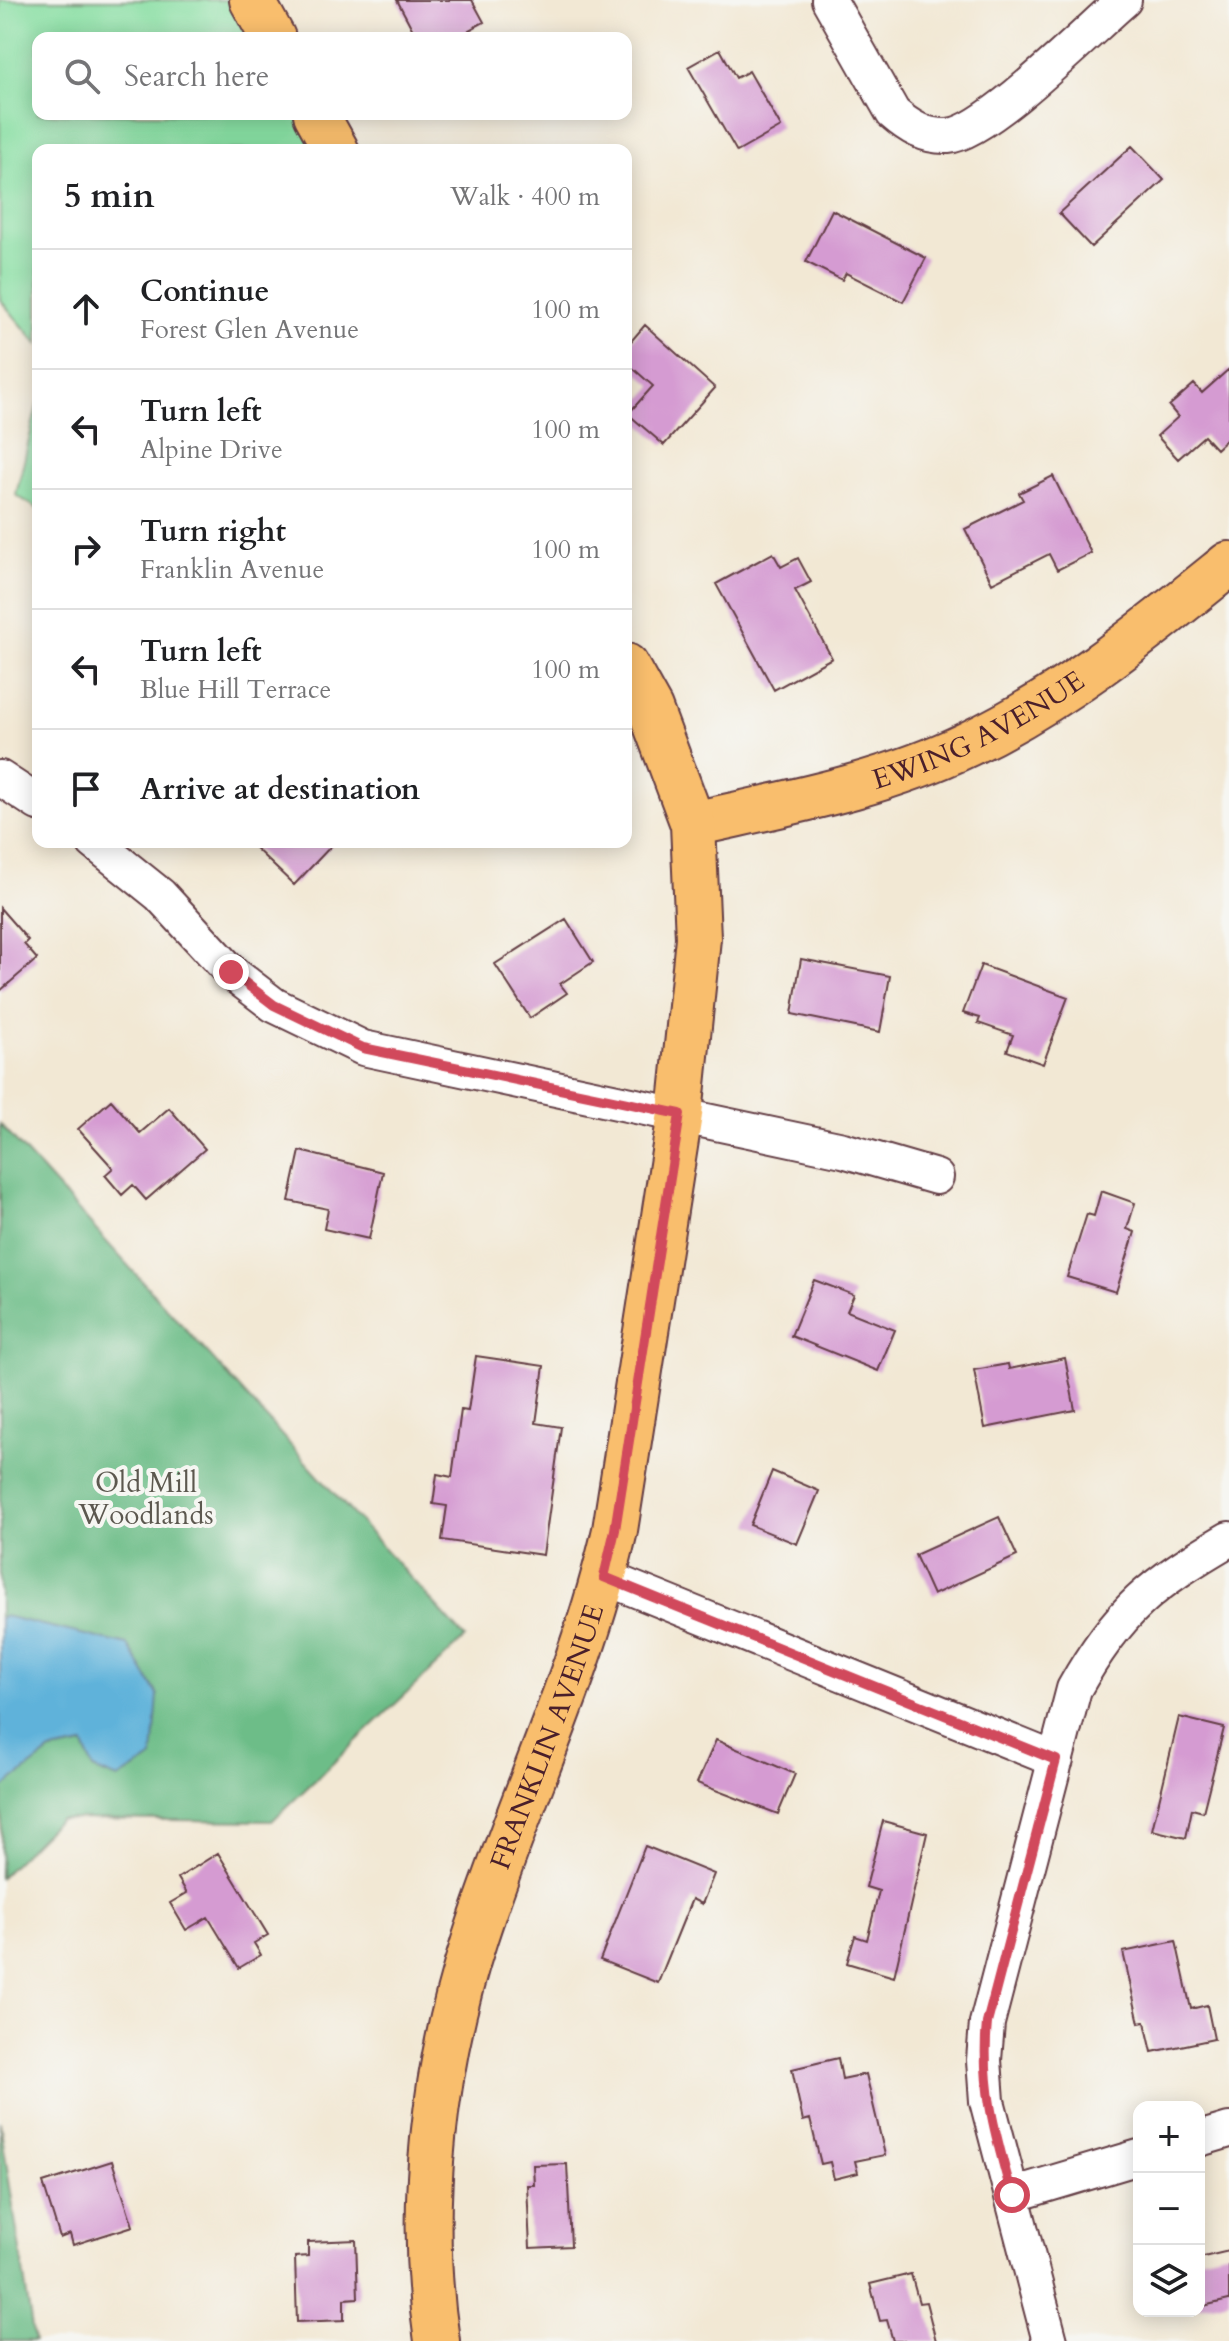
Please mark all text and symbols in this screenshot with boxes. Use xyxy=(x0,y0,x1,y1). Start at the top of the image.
search box xyxy=(32,32,632,120)
icon: search xyxy=(60,54,104,98)
text: Search here xyxy=(124,56,269,97)
text: 5 min xyxy=(64,173,155,219)
text: Walk · 400 m xyxy=(450,179,600,214)
text: Continue xyxy=(140,271,269,312)
icon: ahead xyxy=(64,287,108,331)
text: 100 m xyxy=(531,292,600,327)
text: Forest Glen Avenue xyxy=(140,312,359,347)
text: Turn left xyxy=(140,391,262,432)
icon: left xyxy=(64,407,108,451)
text: 100 m xyxy=(531,412,600,447)
text: Alpine Drive xyxy=(140,432,283,467)
text: Turn right xyxy=(140,511,286,552)
icon: right xyxy=(64,527,108,571)
text: 100 m xyxy=(531,532,600,567)
text: Franklin Avenue xyxy=(140,552,324,587)
text: Turn left xyxy=(140,631,262,672)
icon: left xyxy=(64,647,108,691)
text: 100 m xyxy=(531,652,600,687)
street label: EWING AVENUE xyxy=(867,662,1092,799)
text: Blue Hill Terrace xyxy=(140,672,331,707)
icon: arrive xyxy=(64,767,108,811)
text: Arrive at destination xyxy=(140,769,420,810)
route end xyxy=(213,954,249,990)
park label: Old Mill Woodlands xyxy=(77,1464,214,1534)
street label: FRANKLIN AVENUE xyxy=(481,1600,613,1875)
map controls xyxy=(1133,2101,1205,2317)
button: + xyxy=(1133,2101,1205,2173)
button: − xyxy=(1133,2173,1205,2245)
route start xyxy=(994,2177,1030,2213)
button: layers xyxy=(1133,2245,1205,2317)

